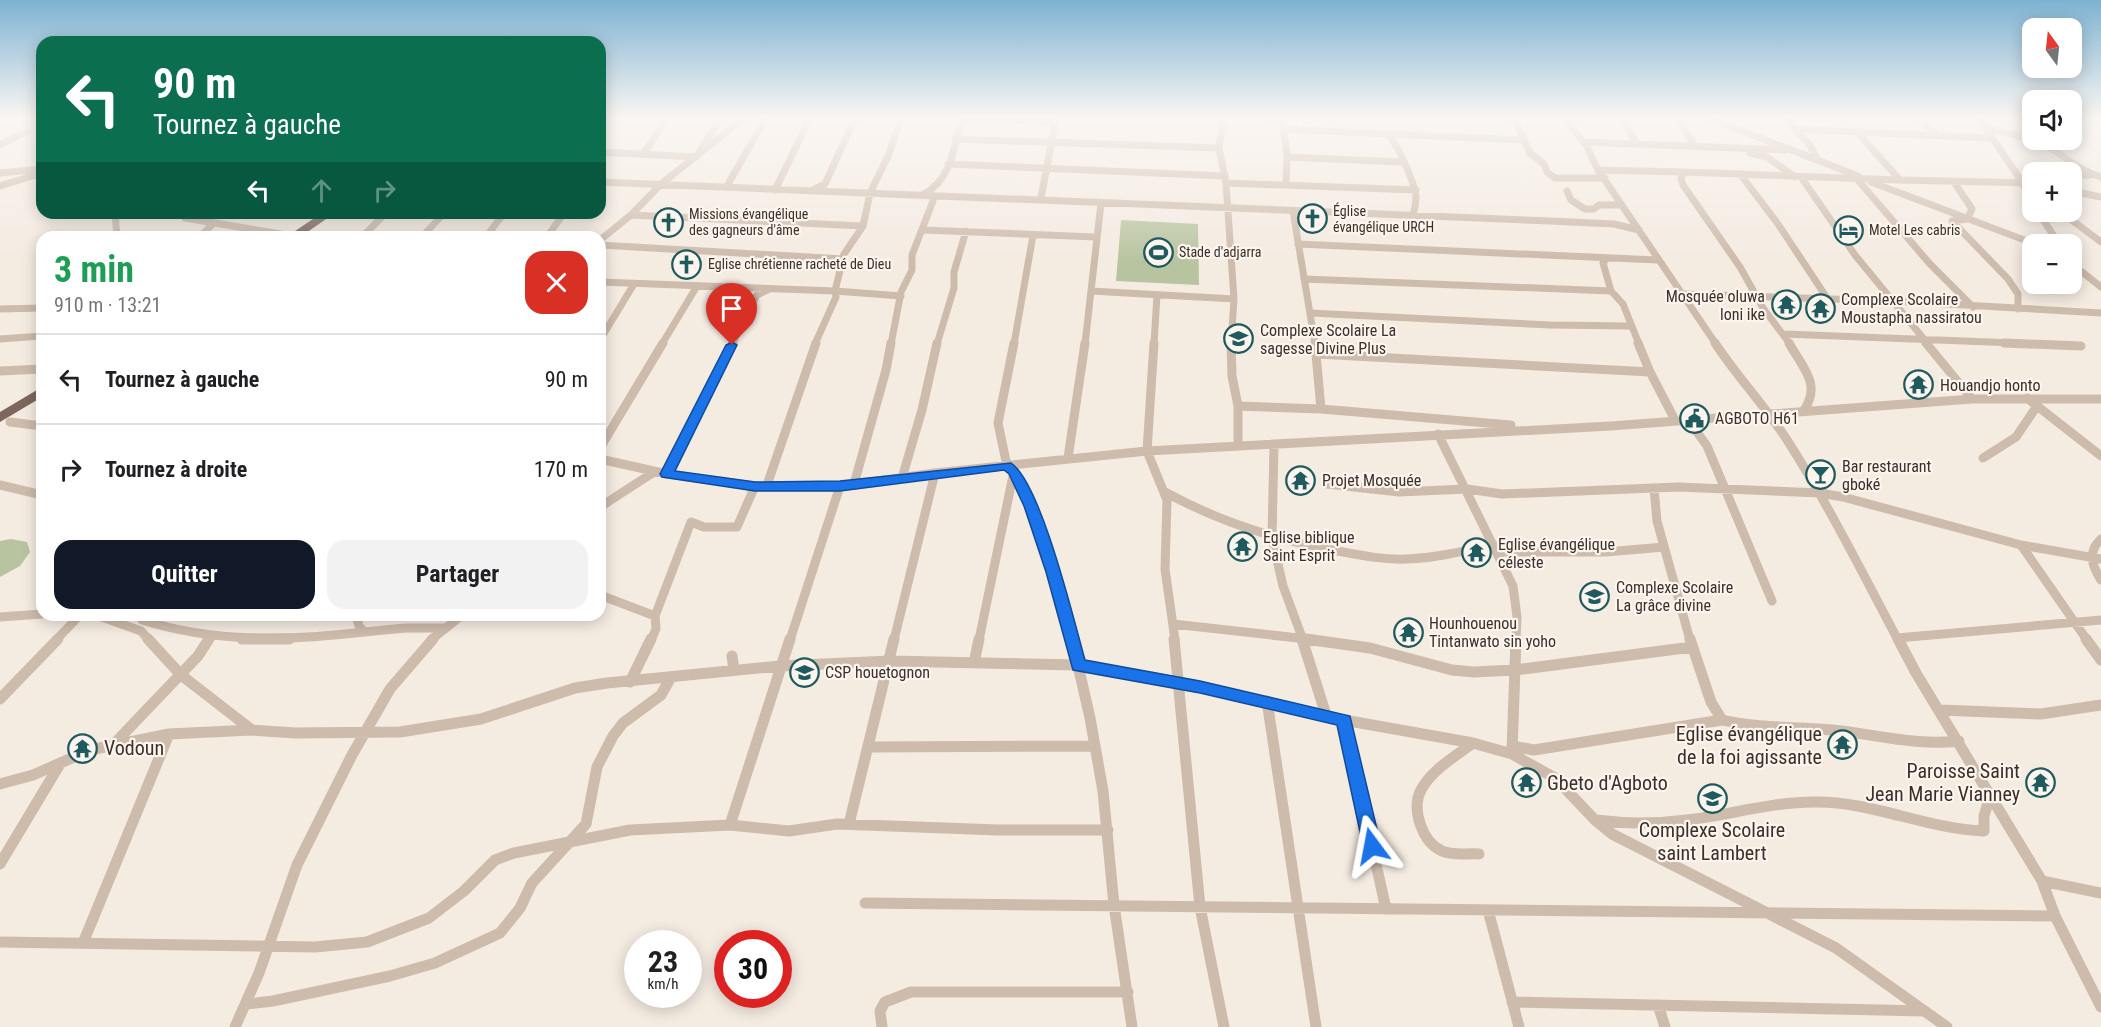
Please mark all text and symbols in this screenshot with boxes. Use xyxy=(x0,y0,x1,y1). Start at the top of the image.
north arrow xyxy=(2022,18,2082,78)
map controls xyxy=(2022,18,2082,294)
text: 90 m xyxy=(153,59,236,108)
icon: left xyxy=(54,60,132,138)
button: sound xyxy=(2022,90,2082,150)
text: Tournez à gauche xyxy=(153,109,341,141)
button: + xyxy=(2022,162,2082,222)
icon: left xyxy=(242,174,275,207)
icon: ahead xyxy=(305,174,338,207)
icon: right xyxy=(368,174,401,207)
place label: Église évangélique URCH xyxy=(1333,202,1434,235)
church icon: Église évangélique URCH xyxy=(1296,203,1328,235)
church icon: Missions évangélique des gagneurs d'âme xyxy=(652,206,684,238)
place label: Missions évangélique des gagneurs d'âme xyxy=(689,206,809,238)
hotel icon: Motel Les cabris xyxy=(1832,214,1864,246)
place label: Motel Les cabris xyxy=(1869,222,1961,238)
button: − xyxy=(2022,234,2082,294)
sports icon: Stade d'adjarra xyxy=(1142,236,1174,268)
place label: Stade d'adjarra xyxy=(1179,244,1261,260)
church icon: Eglise chrétienne racheté de Dieu xyxy=(671,248,703,280)
text: 3 min xyxy=(54,249,134,291)
button: close xyxy=(525,251,588,314)
place label: Eglise chrétienne racheté de Dieu xyxy=(708,256,891,272)
pin xyxy=(706,283,757,345)
place label: Mosquée oluwa loni ike xyxy=(1666,287,1765,324)
temple icon: Mosquée oluwa loni ike xyxy=(1770,289,1802,321)
place label: Complexe Scolaire Moustapha nassiratou xyxy=(1841,290,1982,327)
icon: arrive xyxy=(715,292,748,325)
temple icon: Complexe Scolaire Moustapha nassiratou xyxy=(1804,292,1836,324)
text: 910 m · 13:21 xyxy=(54,293,161,317)
place label: Complexe Scolaire La sagesse Divine Plus xyxy=(1260,321,1396,358)
school or university icon: Complexe Scolaire La sagesse Divine Plus xyxy=(1223,323,1255,355)
icon: left xyxy=(54,363,87,396)
text: Tournez à gauche xyxy=(105,367,259,392)
text: 90 m xyxy=(545,367,588,392)
temple icon: Houandjo honto xyxy=(1903,369,1935,401)
place label: Houandjo honto xyxy=(1940,376,2040,395)
public building icon: AGBOTO H61 xyxy=(1678,402,1710,434)
place label: AGBOTO H61 xyxy=(1715,409,1799,428)
icon: right xyxy=(54,453,87,486)
text: Tournez à droite xyxy=(105,457,247,482)
text: 170 m xyxy=(534,457,588,482)
place label: Bar restaurant gboké xyxy=(1842,457,1932,494)
bar icon: Bar restaurant gboké xyxy=(1805,459,1837,491)
temple icon: Projet Mosquée xyxy=(1285,464,1317,496)
place label: Projet Mosquée xyxy=(1322,471,1421,490)
place label: Eglise biblique Saint Esprit xyxy=(1263,528,1355,565)
temple icon: Eglise biblique Saint Esprit xyxy=(1226,530,1258,562)
place label: Eglise évangélique céleste xyxy=(1498,535,1615,572)
temple icon: Eglise évangélique céleste xyxy=(1461,537,1493,569)
button: Quitter xyxy=(54,540,315,609)
button: Partager xyxy=(327,540,588,609)
place label: Complexe Scolaire La grâce divine xyxy=(1616,578,1733,615)
school or university icon: Complexe Scolaire La grâce divine xyxy=(1579,580,1611,612)
place label: Hounhouenou Tintanwato sin yoho xyxy=(1429,614,1556,651)
temple icon: Hounhouenou Tintanwato sin yoho xyxy=(1392,616,1424,648)
school or university icon: CSP houetognon xyxy=(788,656,820,688)
place label: CSP houetognon xyxy=(825,663,930,682)
place label: Eglise évangélique de la foi agissante xyxy=(1676,722,1822,769)
temple icon: Eglise évangélique de la foi agissante xyxy=(1827,729,1859,761)
temple icon: Vodoun xyxy=(67,732,99,764)
place label: Vodoun xyxy=(104,736,164,760)
place label: Paroisse Saint Jean Marie Vianney xyxy=(1865,759,2020,806)
temple icon: Paroisse Saint Jean Marie Vianney xyxy=(2025,766,2057,798)
temple icon: Gbeto d'Agboto xyxy=(1510,767,1542,799)
place label: Gbeto d'Agboto xyxy=(1547,771,1668,795)
school or university icon: Complexe Scolaire saint Lambert xyxy=(1696,783,1728,815)
position arrow xyxy=(1340,814,1404,878)
place label: Complexe Scolaire saint Lambert xyxy=(1639,818,1785,865)
speed limit sign: 30 xyxy=(714,930,792,1008)
text: 23 xyxy=(648,944,678,979)
text: km/h xyxy=(648,975,678,993)

